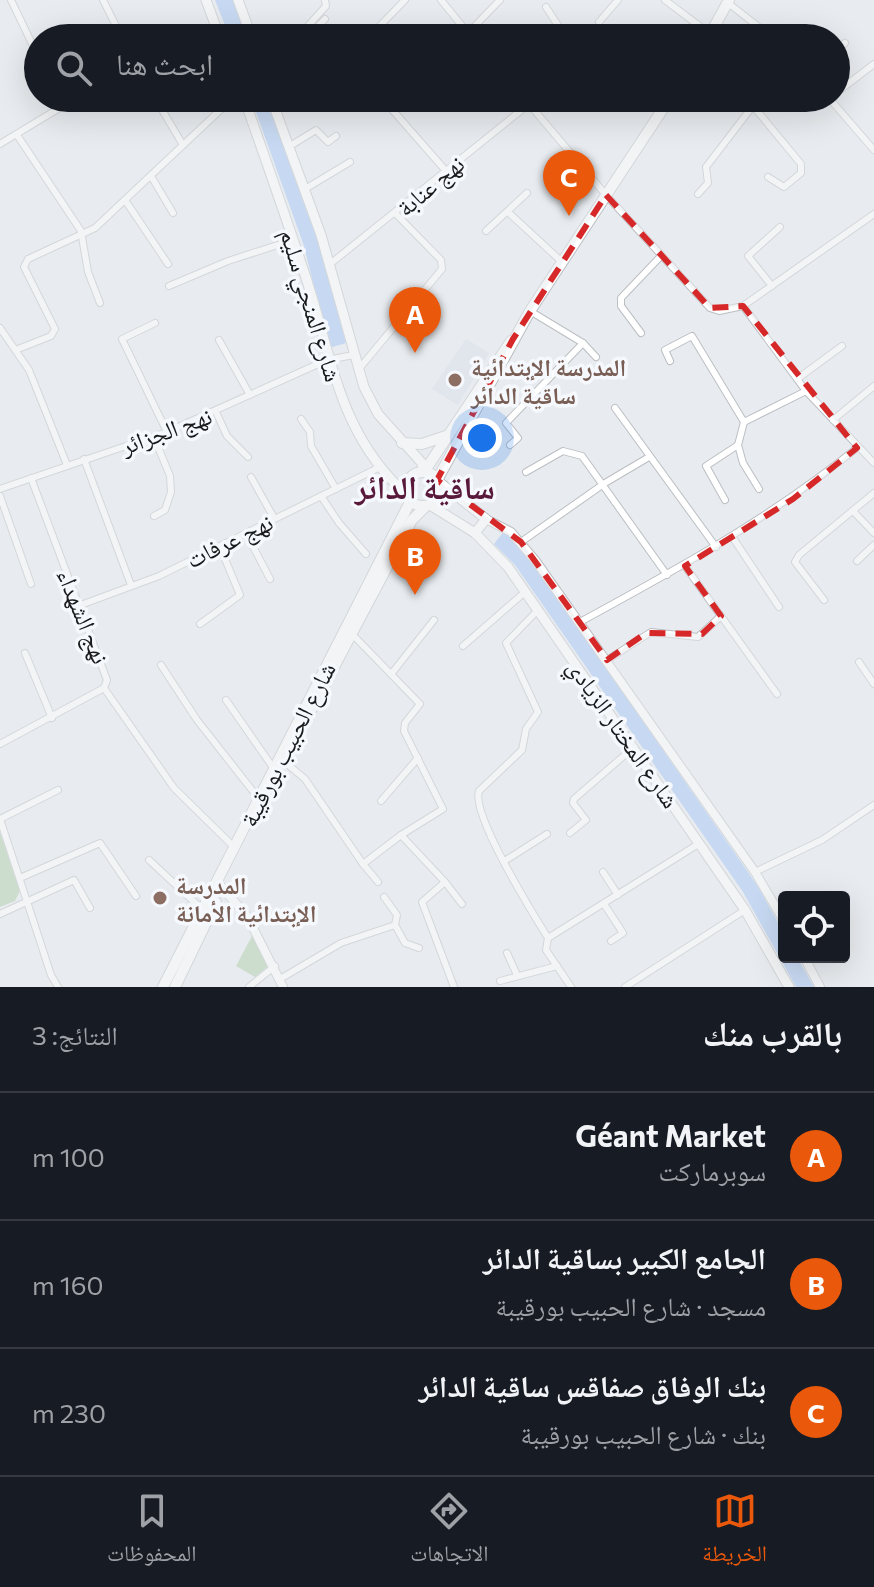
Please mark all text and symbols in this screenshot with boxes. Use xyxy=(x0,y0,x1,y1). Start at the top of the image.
search box xyxy=(24,24,850,112)
text: ابحث هنا xyxy=(116,44,213,81)
icon: search xyxy=(52,46,96,90)
street label: نهج عنابة xyxy=(390,149,471,223)
pin: C xyxy=(543,150,595,216)
street label: شارع المنجي سليم xyxy=(269,225,349,387)
pin: A xyxy=(389,287,441,353)
place label: المدرسة الإبتدائية ساقية الدائر xyxy=(470,352,626,409)
marker: المدرسة الإبتدائية ساقية الدائر xyxy=(446,371,464,389)
street label: نهج الجزائر xyxy=(116,400,216,462)
your location xyxy=(462,418,502,458)
district label: ساقية الدائر xyxy=(353,466,495,506)
street label: نهج عرفات xyxy=(181,507,278,575)
pin: B xyxy=(389,529,441,595)
street label: نهج الشهداء xyxy=(50,564,116,668)
street label: شارع المختار الزيادي xyxy=(557,653,686,817)
street label: شارع الحبيب بورقيبة xyxy=(233,657,343,832)
place label: المدرسة الإبتدائية الأمانة xyxy=(176,870,317,927)
marker: المدرسة الإبتدائية الأمانة xyxy=(151,889,169,907)
map controls xyxy=(778,891,850,963)
button: locate xyxy=(778,891,850,963)
text: بالقرب منك xyxy=(703,1011,842,1053)
text: النتائج: 3 xyxy=(32,1019,118,1050)
text: Géant Market xyxy=(575,1116,766,1153)
text: 100 m xyxy=(32,1141,105,1172)
text: A xyxy=(807,1141,825,1172)
text: سوبرماركت xyxy=(659,1155,766,1186)
text: الجامع الكبير بساقية الدائر xyxy=(483,1238,766,1275)
text: 160 m xyxy=(32,1269,104,1300)
text: B xyxy=(807,1269,825,1300)
text: مسجد · شارع الحبيب بورقيبة xyxy=(496,1290,766,1321)
text: بنك الوفاق صفاقس ساقية الدائر xyxy=(419,1366,766,1403)
text: 230 m xyxy=(32,1397,106,1428)
text: C xyxy=(807,1397,825,1428)
text: بنك · شارع الحبيب بورقيبة xyxy=(520,1418,766,1449)
tab: المحفوظات xyxy=(107,1489,196,1575)
tab: الاتجاهات xyxy=(410,1489,488,1575)
tab: الخريطة xyxy=(702,1489,767,1575)

